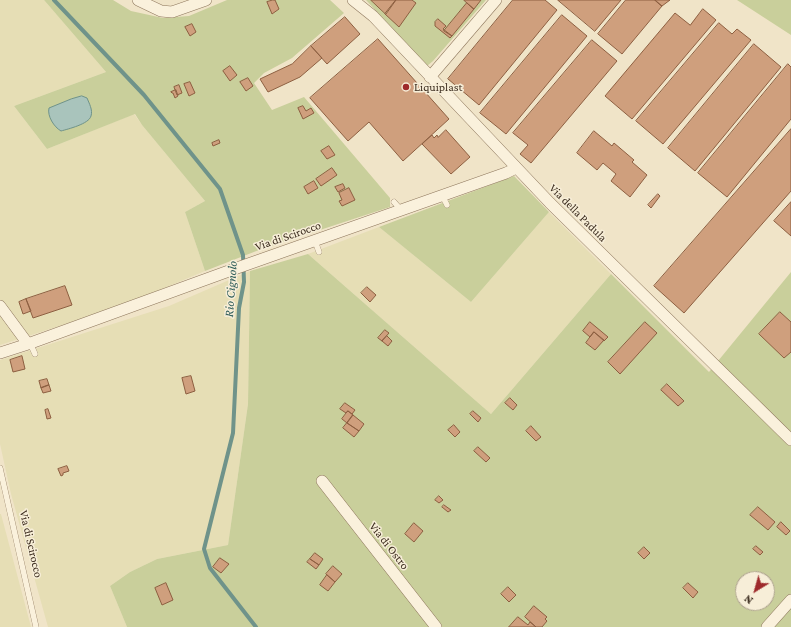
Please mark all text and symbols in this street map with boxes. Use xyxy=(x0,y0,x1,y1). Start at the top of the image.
place label: Liquiplast xyxy=(414,80,462,94)
marker: Liquiplast xyxy=(401,82,411,92)
street label: Via della Padula xyxy=(546,181,610,245)
street label: Via di Scirocco xyxy=(253,218,323,254)
water label: Rio Cignolo xyxy=(221,260,241,318)
street label: Via di Scirocco xyxy=(16,509,46,579)
street label: Via di Ostro xyxy=(366,520,412,572)
north arrow xyxy=(735,571,775,611)
text: N xyxy=(742,593,755,607)

